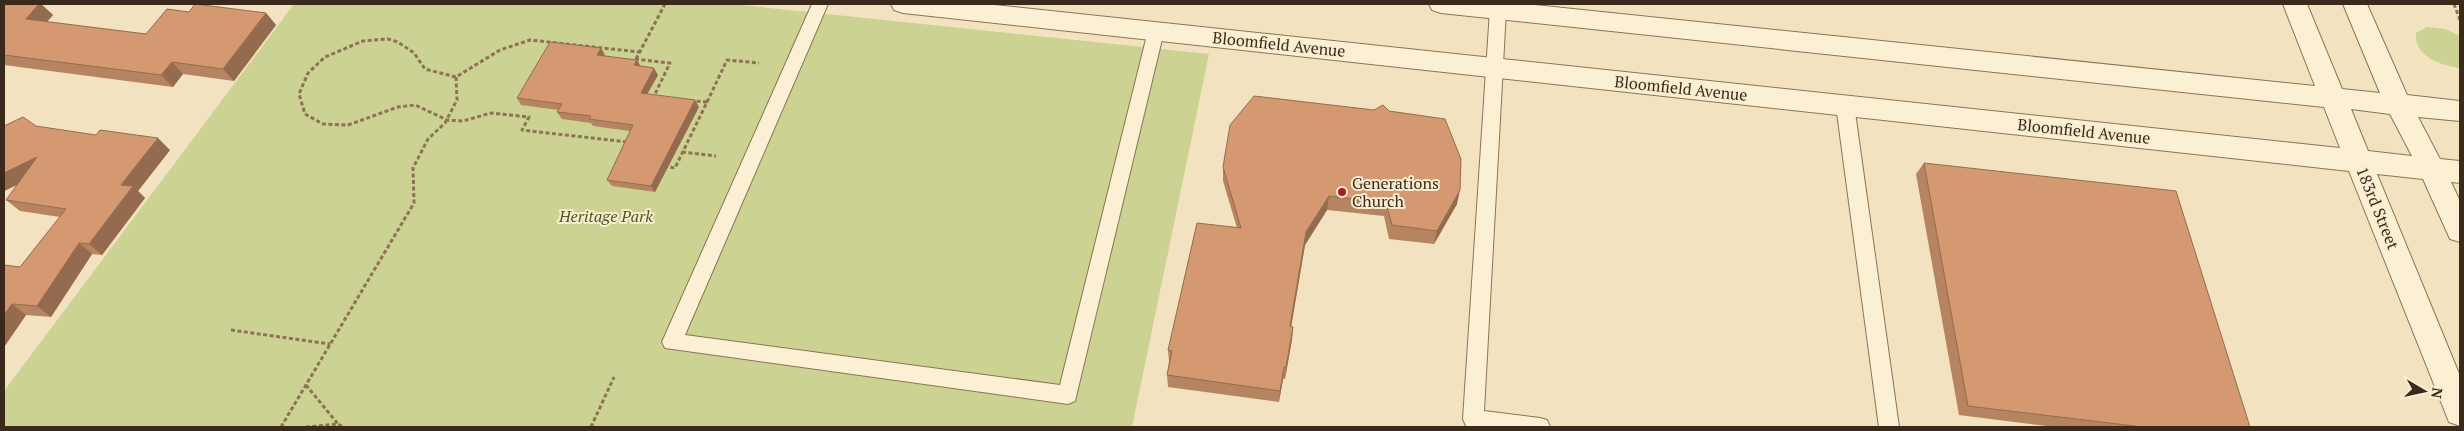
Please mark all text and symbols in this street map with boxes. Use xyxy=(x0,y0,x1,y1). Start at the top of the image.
street label: Bloomfield Avenue xyxy=(1211,26,1347,62)
street label: Bloomfield Avenue xyxy=(1613,70,1749,106)
street label: Bloomfield Avenue xyxy=(2016,113,2152,149)
street label: 183rd Street xyxy=(2351,163,2405,253)
place label: Generations Church xyxy=(1352,172,1439,212)
marker: Generations Church xyxy=(1336,186,1348,198)
park label: Heritage Park xyxy=(558,205,653,227)
north arrow xyxy=(2399,366,2449,416)
text: N xyxy=(2427,386,2448,400)

